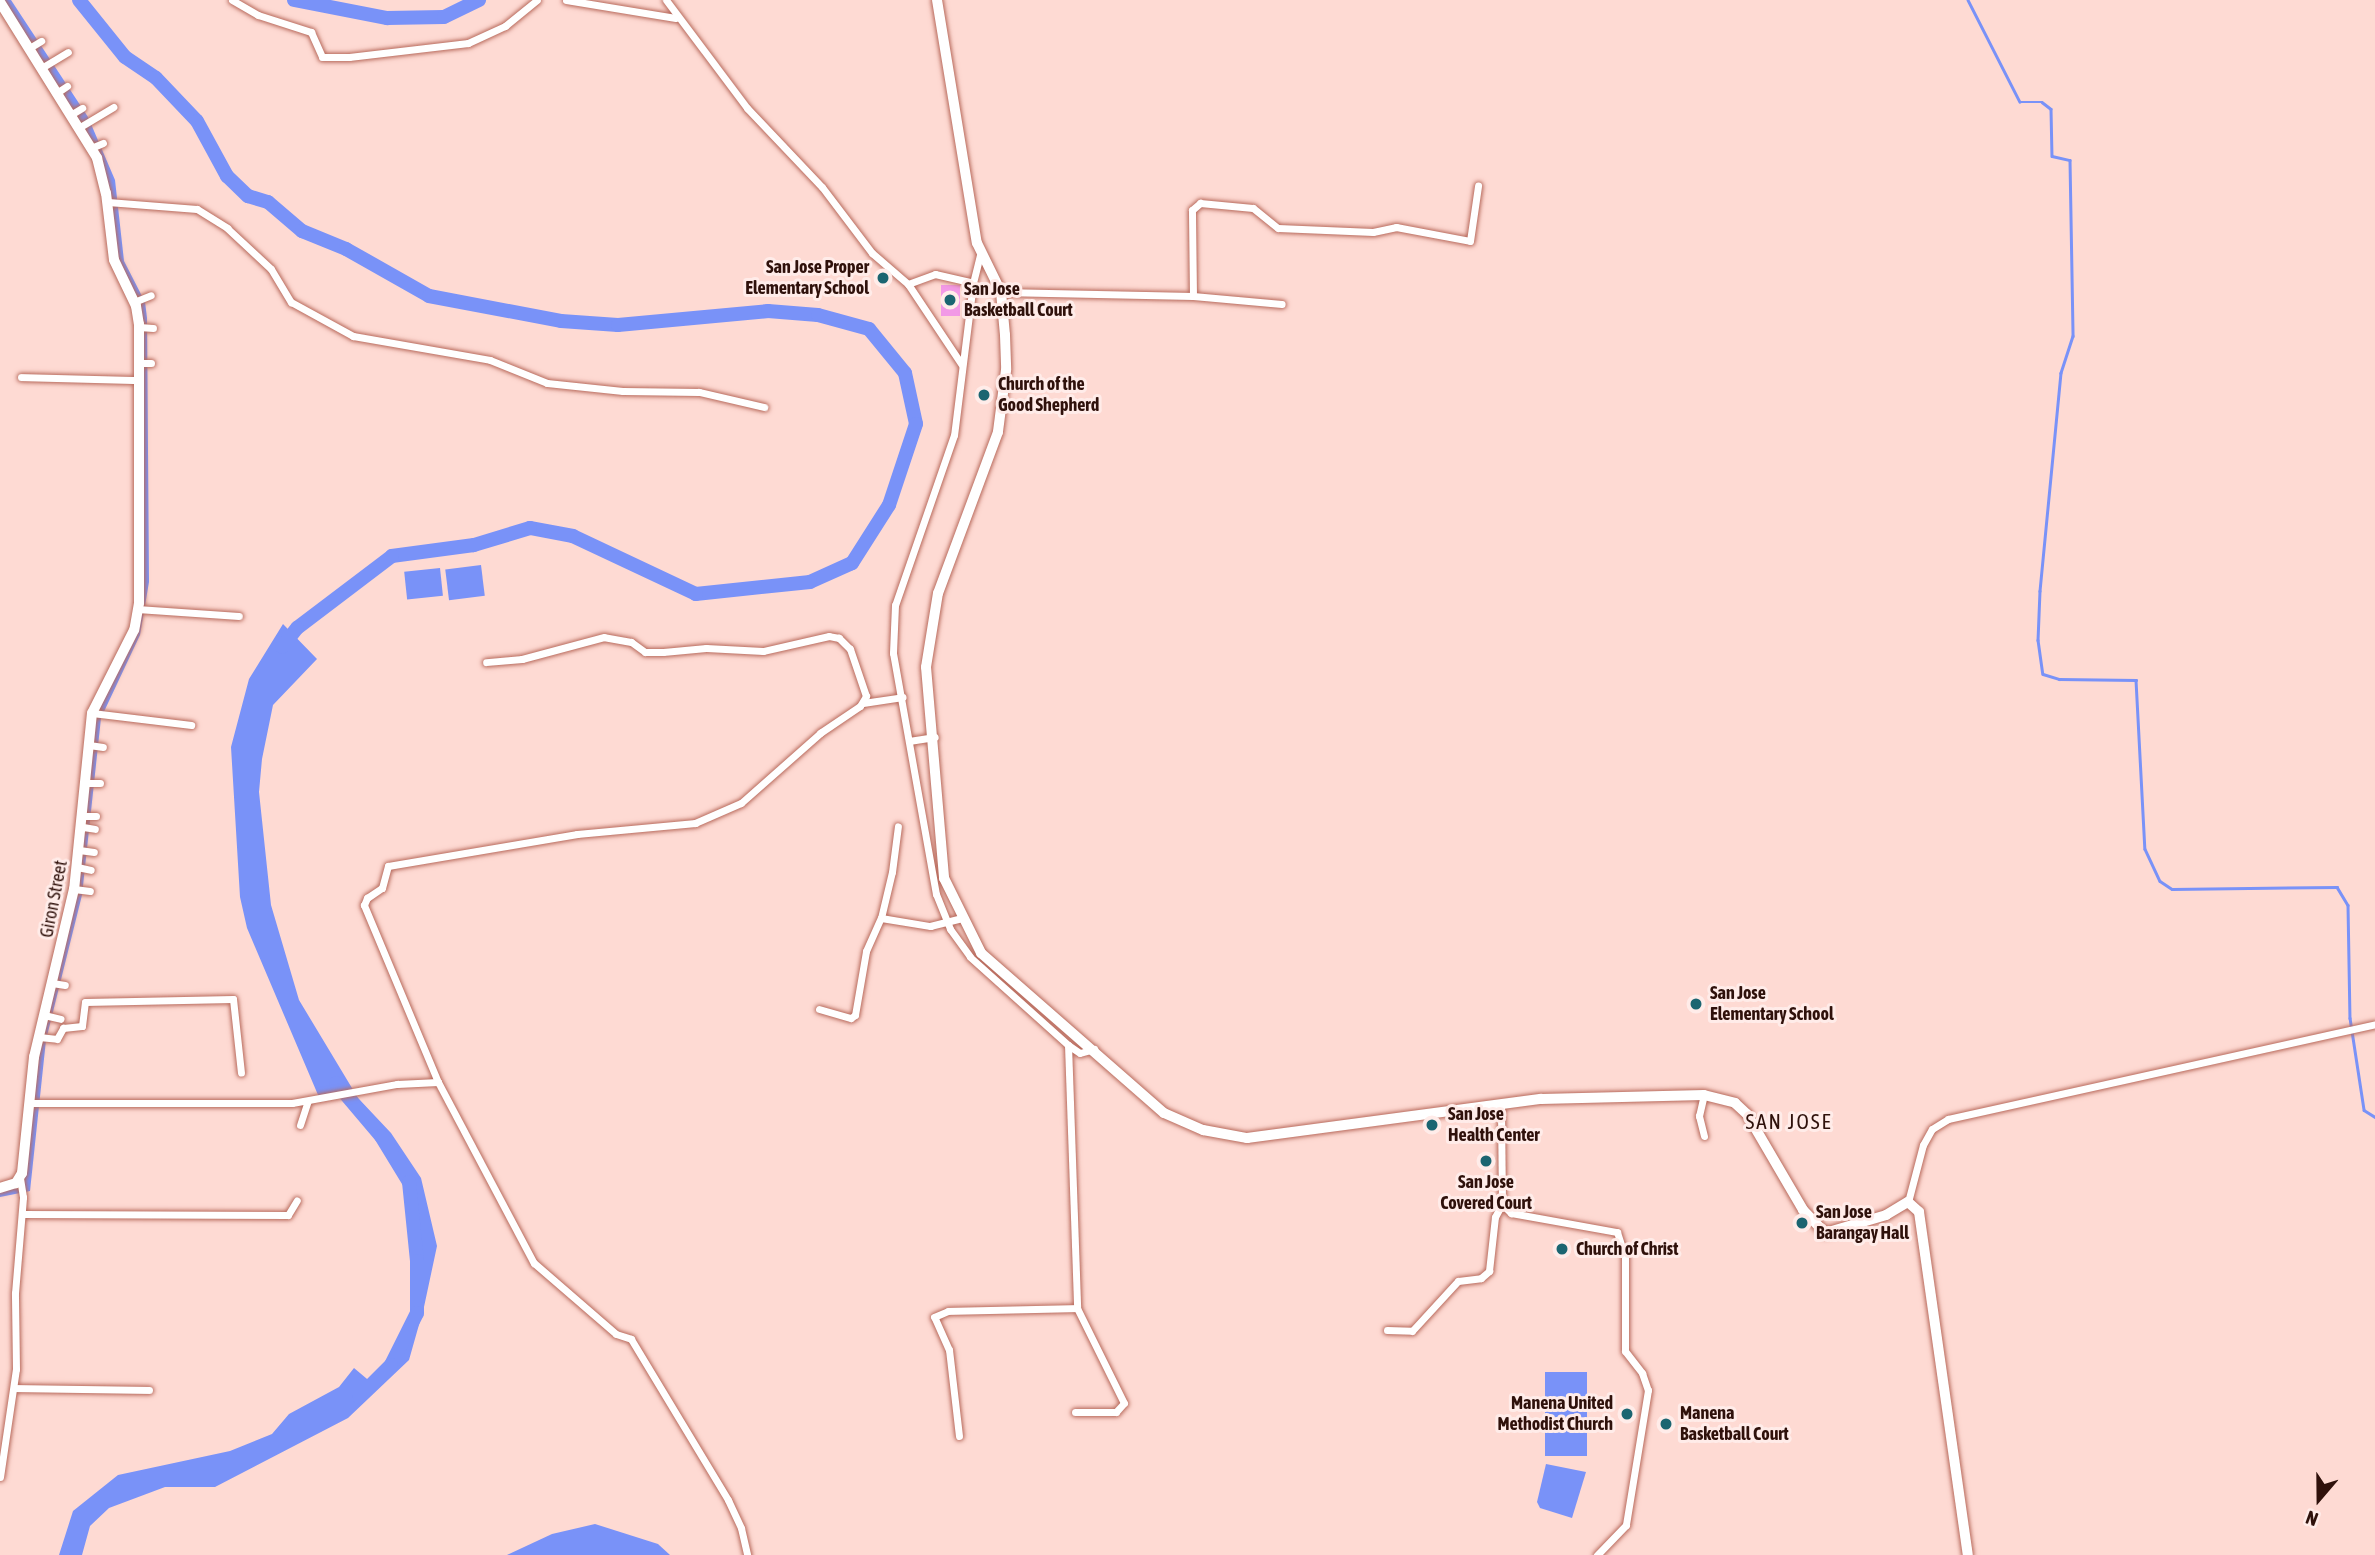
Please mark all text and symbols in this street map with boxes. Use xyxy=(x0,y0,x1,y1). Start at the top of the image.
place label: San Jose Proper Elementary School xyxy=(745,257,869,300)
marker: San Jose Proper Elementary School xyxy=(875,270,891,286)
place label: San Jose Basketball Court xyxy=(964,279,1073,322)
marker: San Jose Basketball Court xyxy=(942,292,958,308)
place label: Church of the Good Shepherd xyxy=(998,374,1099,416)
marker: Church of the Good Shepherd xyxy=(976,387,992,403)
street label: Giron Street xyxy=(36,859,72,939)
place label: San Jose Elementary School xyxy=(1710,983,1834,1026)
marker: San Jose Elementary School xyxy=(1688,996,1704,1012)
place label: San Jose Health Center xyxy=(1448,1104,1540,1146)
district label: SAN JOSE xyxy=(1746,1108,1832,1134)
marker: San Jose Health Center xyxy=(1422,1115,1442,1135)
marker: San Jose Covered Court xyxy=(1478,1153,1494,1169)
place label: San Jose Covered Court xyxy=(1440,1172,1532,1214)
place label: San Jose Barangay Hall xyxy=(1816,1202,1909,1244)
marker: San Jose Barangay Hall xyxy=(1794,1215,1810,1231)
place label: Church of Christ xyxy=(1576,1238,1678,1260)
marker: Church of Christ xyxy=(1554,1241,1570,1257)
place label: Manena United Methodist Church xyxy=(1497,1393,1613,1436)
place label: Manena Basketball Court xyxy=(1680,1403,1789,1446)
marker: Manena United Methodist Church xyxy=(1619,1406,1635,1422)
marker: Manena Basketball Court xyxy=(1658,1416,1674,1432)
north arrow xyxy=(2284,1464,2354,1534)
text: N xyxy=(2303,1506,2321,1531)

